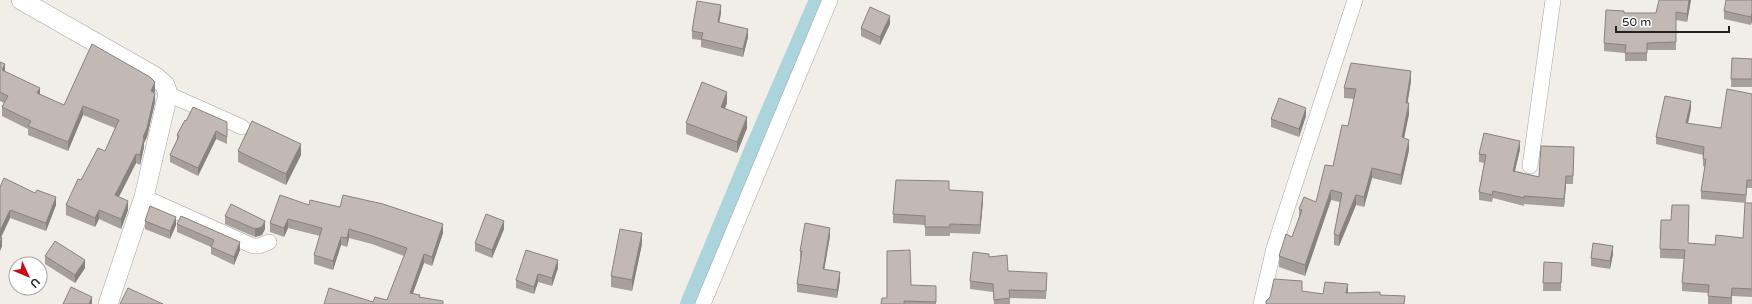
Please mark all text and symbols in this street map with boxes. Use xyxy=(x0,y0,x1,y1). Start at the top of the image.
scale bar xyxy=(1616,8,1729,34)
text: 50 m xyxy=(1622,15,1651,29)
north arrow xyxy=(8,256,48,296)
text: U xyxy=(27,275,42,290)

